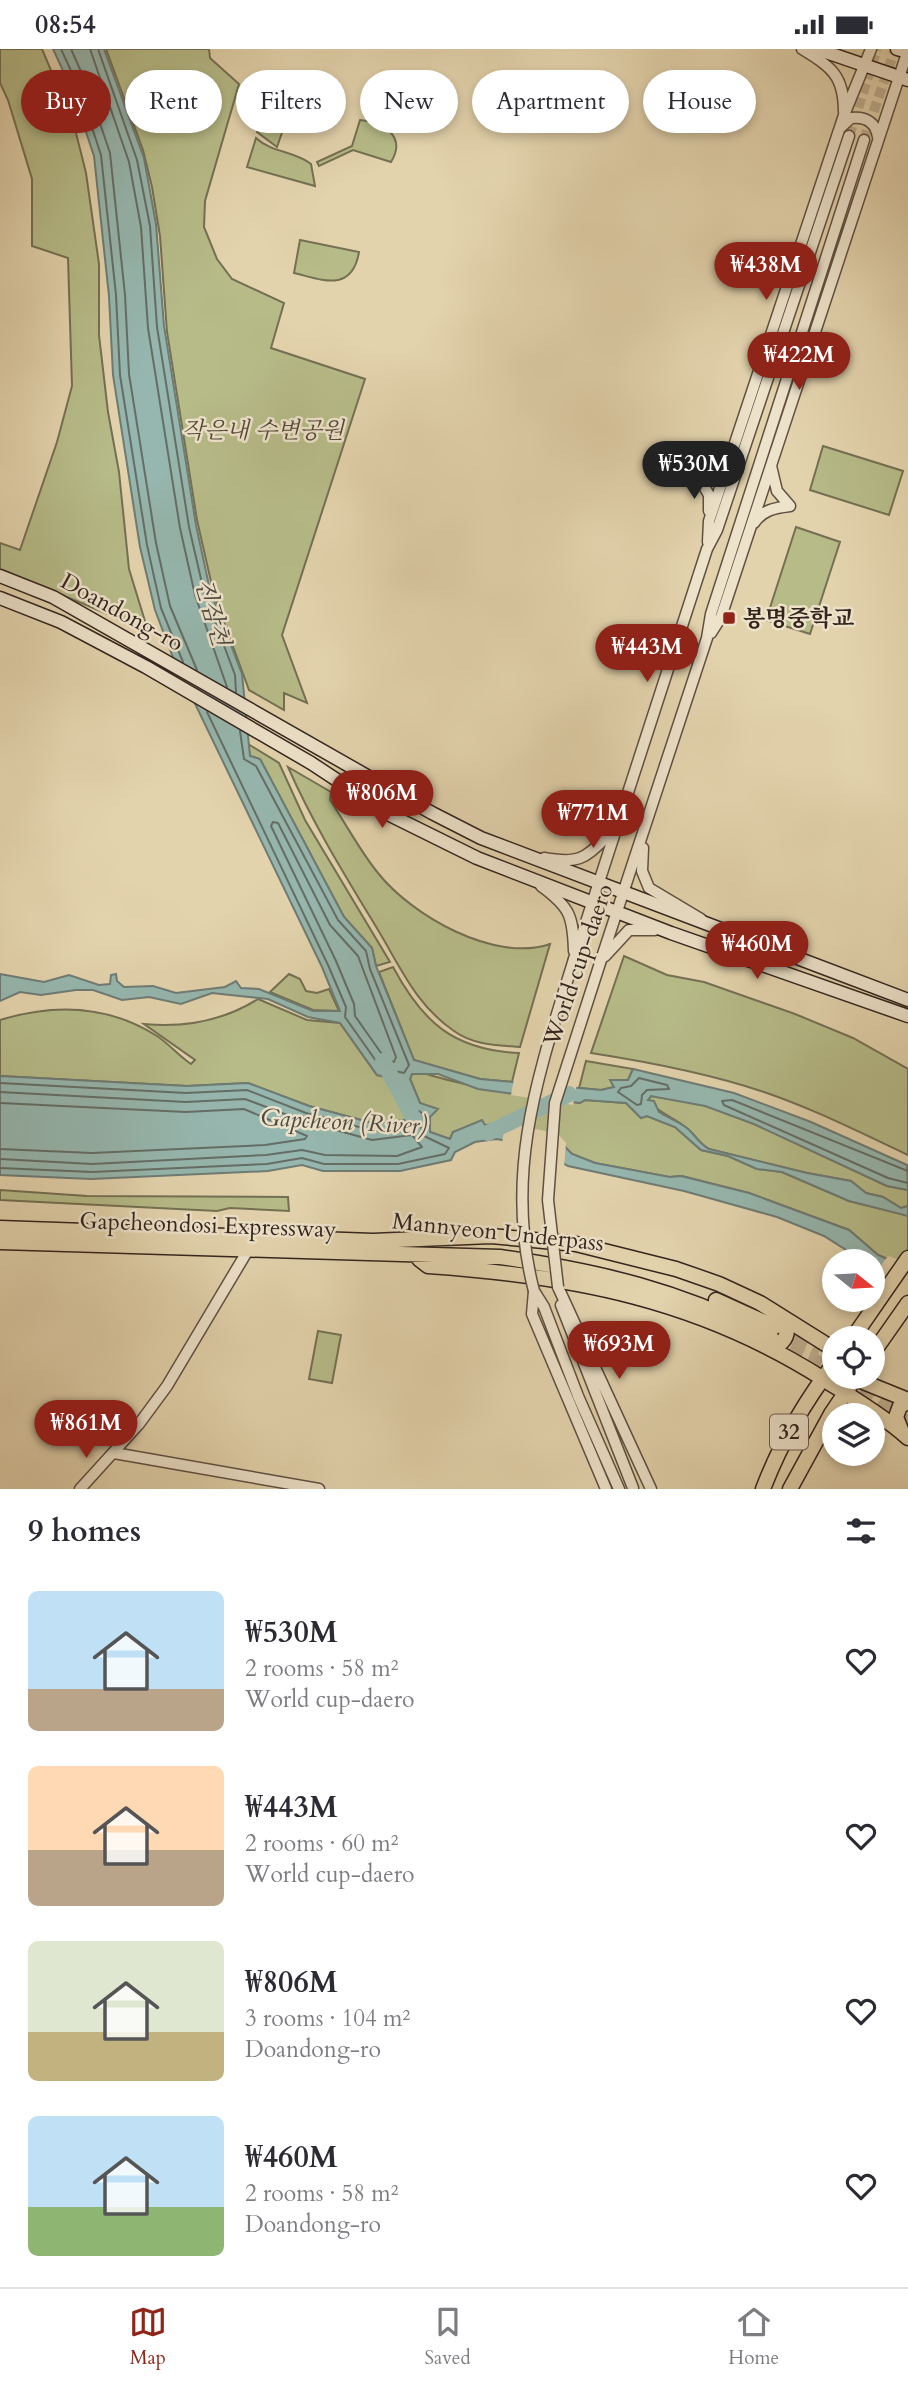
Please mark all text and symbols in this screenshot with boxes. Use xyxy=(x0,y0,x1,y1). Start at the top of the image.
text: 08:54 xyxy=(35,7,96,42)
chip: Buy xyxy=(21,70,111,133)
chip: Rent xyxy=(125,70,222,133)
chip: Filters xyxy=(236,70,346,133)
chip: New xyxy=(360,70,458,133)
chip: Apartment xyxy=(472,70,629,133)
chip: House xyxy=(643,70,756,133)
pin: ₩438M xyxy=(717,243,815,302)
text: ₩438M xyxy=(730,249,802,280)
pin: ₩422M xyxy=(750,333,848,392)
text: ₩422M xyxy=(763,339,835,370)
park label: 작은내 수변공원 xyxy=(182,415,346,446)
pin: ₩530M xyxy=(645,441,743,501)
text: ₩530M xyxy=(658,448,730,479)
street label: Doandong-ro xyxy=(55,566,189,658)
water label: 진잠천 xyxy=(187,574,238,652)
place label: 봉명중학교 xyxy=(743,603,855,634)
marker: 봉명중학교 xyxy=(721,610,737,626)
pin: ₩443M xyxy=(598,625,696,684)
text: ₩443M xyxy=(611,631,683,662)
pin: ₩806M xyxy=(333,771,431,830)
text: ₩806M xyxy=(346,777,418,808)
pin: ₩771M xyxy=(544,791,642,850)
text: ₩771M xyxy=(557,797,629,828)
street label: World cup-daero xyxy=(535,880,620,1051)
pin: ₩460M xyxy=(708,921,806,981)
text: ₩460M xyxy=(721,928,793,959)
water label: Gapcheon (River) xyxy=(260,1101,428,1143)
street label: Gapcheondosi Expressway xyxy=(79,1205,337,1245)
street label: Mannyeon Underpass xyxy=(391,1205,605,1259)
north arrow xyxy=(822,1249,886,1313)
map controls xyxy=(822,1249,885,1466)
pin: ₩693M xyxy=(570,1321,668,1381)
button: locate xyxy=(822,1326,885,1389)
text: ₩693M xyxy=(583,1328,655,1359)
pin: ₩861M xyxy=(37,1401,135,1460)
button: layers xyxy=(822,1403,885,1466)
text: ₩861M xyxy=(50,1407,122,1438)
road number: 32 xyxy=(770,1415,808,1449)
text: 9 homes xyxy=(28,1511,141,1552)
icon: filters xyxy=(842,1512,880,1550)
text: ₩530M xyxy=(245,1612,338,1653)
icon: home xyxy=(84,1619,168,1703)
icon: heart xyxy=(842,1642,880,1680)
text: 2 rooms · 58 m² xyxy=(245,1653,398,1684)
text: World cup-daero xyxy=(245,1684,415,1715)
text: ₩443M xyxy=(245,1787,338,1828)
icon: home xyxy=(84,1794,168,1878)
icon: heart xyxy=(842,1817,880,1855)
text: 2 rooms · 60 m² xyxy=(245,1828,398,1859)
text: World cup-daero xyxy=(245,1859,415,1890)
text: ₩806M xyxy=(245,1962,338,2003)
icon: home xyxy=(84,1969,168,2053)
icon: heart xyxy=(842,1992,880,2030)
text: 3 rooms · 104 m² xyxy=(245,2003,410,2034)
text: Doandong-ro xyxy=(245,2034,381,2065)
text: ₩460M xyxy=(245,2137,338,2178)
icon: home xyxy=(84,2144,168,2228)
icon: heart xyxy=(842,2167,880,2205)
text: 2 rooms · 58 m² xyxy=(245,2178,398,2209)
text: Doandong-ro xyxy=(245,2209,381,2240)
tab: Map xyxy=(129,2303,167,2371)
tab: Saved xyxy=(425,2303,471,2371)
tab: Home xyxy=(728,2303,779,2371)

